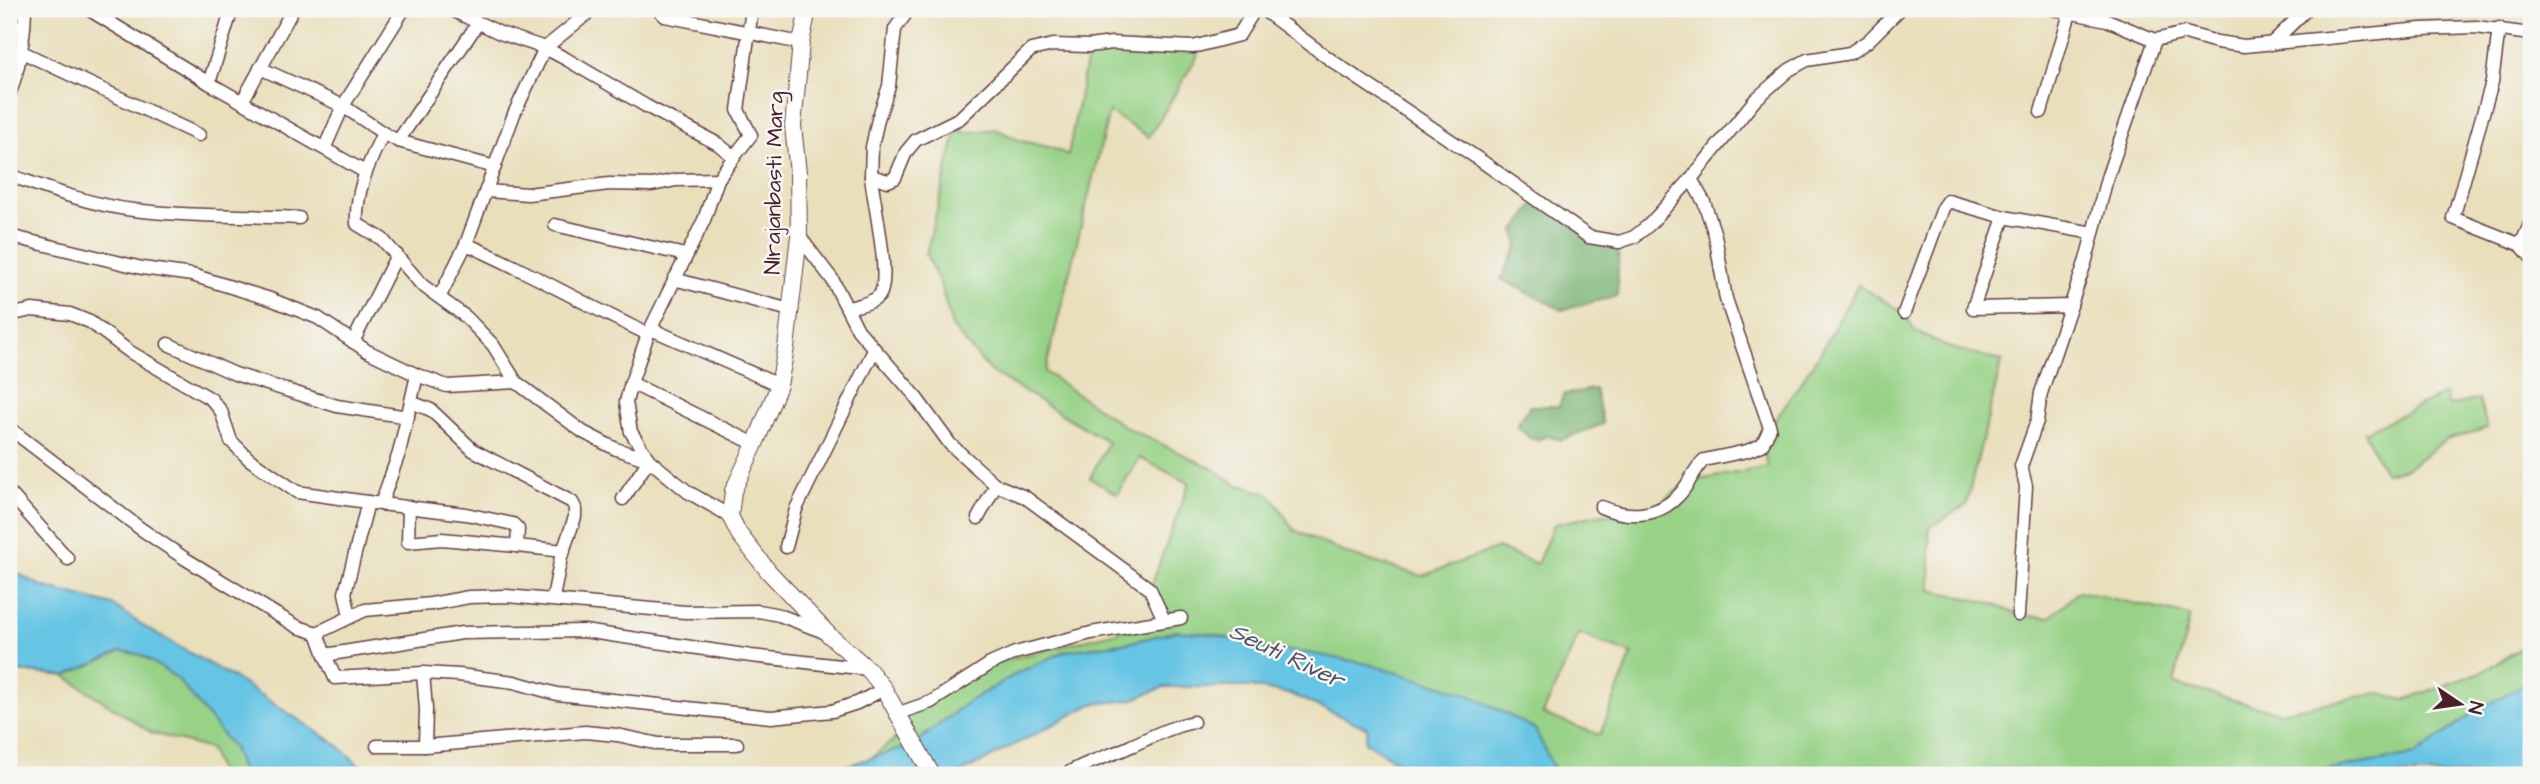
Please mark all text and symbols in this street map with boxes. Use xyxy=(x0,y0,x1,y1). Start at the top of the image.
street label: NIrajanbasti Marg xyxy=(756,91,793,275)
water label: Seuti River xyxy=(1224,615,1352,698)
north arrow xyxy=(2424,668,2494,738)
text: N xyxy=(2461,699,2490,716)

